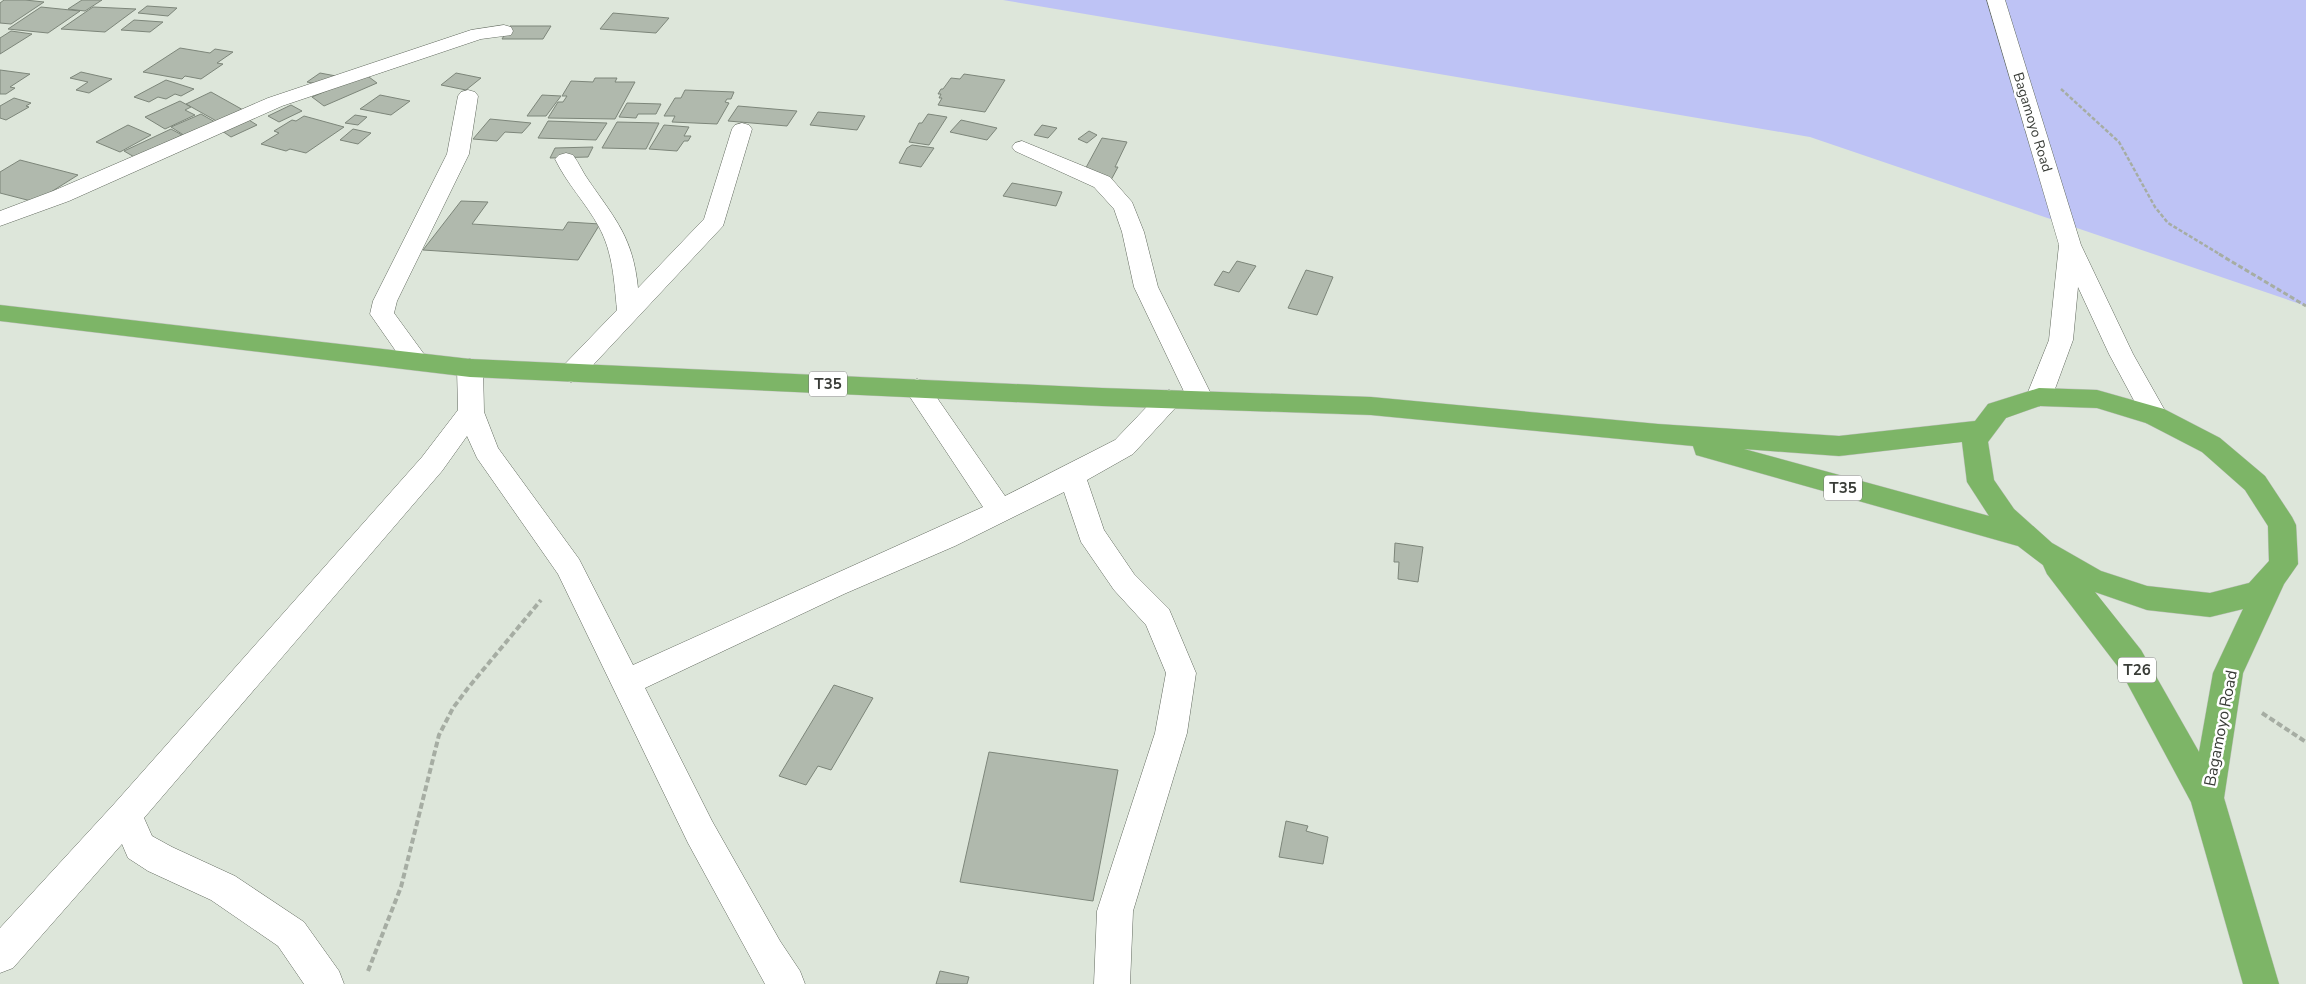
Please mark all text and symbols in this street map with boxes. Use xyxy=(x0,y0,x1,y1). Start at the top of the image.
street label: Bagamoyo Road xyxy=(2008,70,2057,174)
road number: T35 xyxy=(809,372,847,396)
road number: T35 xyxy=(1824,476,1862,500)
road number: T26 xyxy=(2118,658,2156,682)
street label: Bagamoyo Road xyxy=(2199,668,2243,788)

